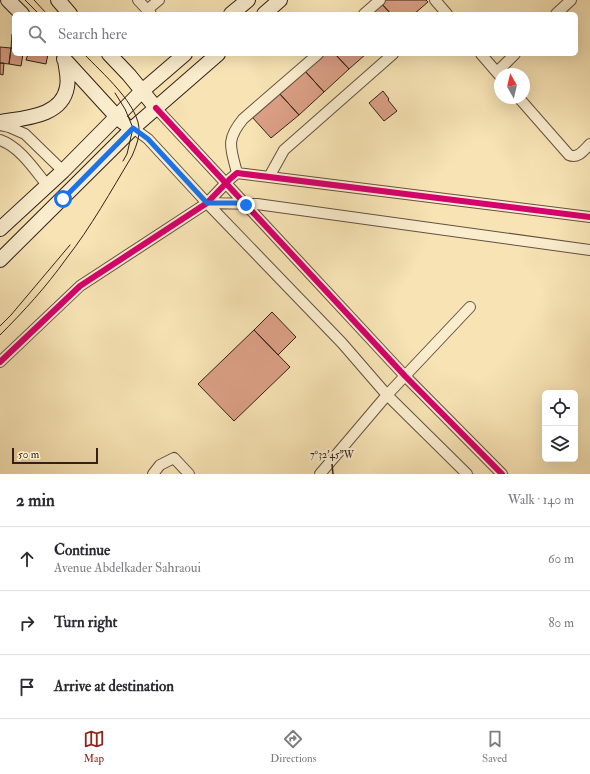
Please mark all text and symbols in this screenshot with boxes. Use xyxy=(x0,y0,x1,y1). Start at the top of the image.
search box xyxy=(12,12,578,56)
icon: search xyxy=(26,23,48,45)
text: Search here xyxy=(58,25,127,44)
north arrow xyxy=(494,68,530,104)
route start xyxy=(54,190,72,208)
route end xyxy=(237,196,255,214)
map controls xyxy=(542,390,578,462)
button: locate xyxy=(542,390,578,426)
button: layers xyxy=(542,426,578,462)
scale bar xyxy=(12,446,98,465)
text: 50 m xyxy=(18,448,39,461)
text: 7°32'45"W xyxy=(310,449,355,461)
text: 2 min xyxy=(16,490,55,511)
text: Walk · 140 m xyxy=(508,492,574,508)
text: Continue xyxy=(54,541,110,560)
icon: ahead xyxy=(16,548,38,570)
text: 60 m xyxy=(548,551,574,567)
text: Avenue Abdelkader Sahraoui xyxy=(54,560,201,576)
icon: right xyxy=(16,612,38,634)
text: Turn right xyxy=(54,613,117,632)
text: 80 m xyxy=(548,615,574,631)
icon: arrive xyxy=(16,676,38,698)
text: Arrive at destination xyxy=(54,677,174,696)
tab: Map xyxy=(83,728,105,765)
tab: Directions xyxy=(270,728,317,765)
tab: Saved xyxy=(482,728,507,765)

